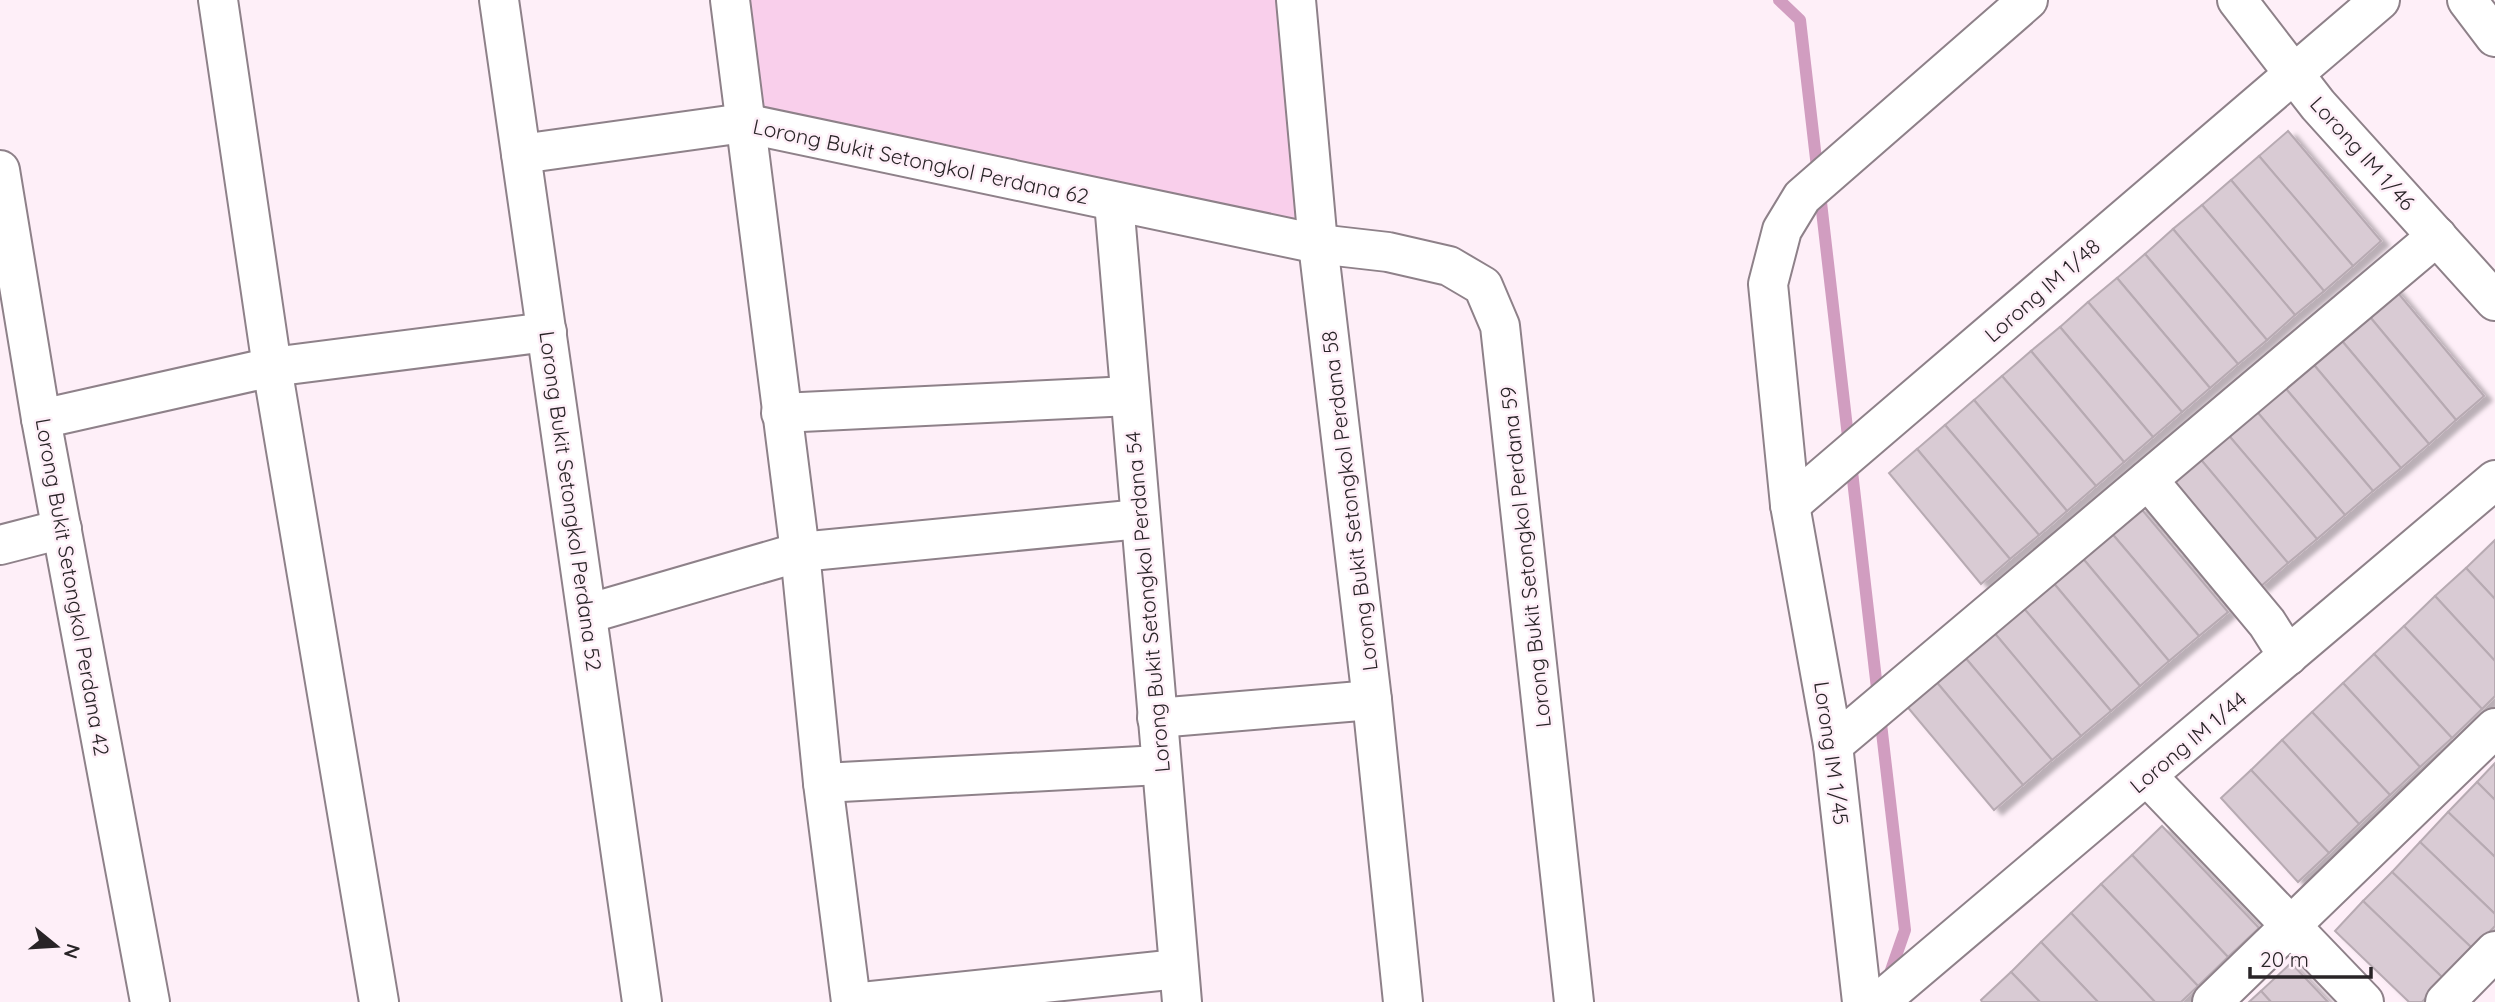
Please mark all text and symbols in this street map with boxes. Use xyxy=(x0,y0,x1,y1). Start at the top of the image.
street label: Lorong IM 1/46 xyxy=(2305,91,2421,215)
street label: Lorong Bukit Setongkol Perdana 62 xyxy=(751,113,1091,209)
street label: Lorong IM 1/48 xyxy=(1979,233,2105,347)
street label: Lorong Bukit Setongkol Perdana 52 xyxy=(534,329,608,673)
street label: Lorong Bukit Setongkol Perdana 58 xyxy=(1315,329,1383,673)
street label: Lorong Bukit Setongkol Perdana 59 xyxy=(1494,385,1556,729)
street label: Lorong Bukit Setongkol Perdana 42 xyxy=(30,416,116,758)
street label: Lorong Bukit Setongkol Perdana 54 xyxy=(1119,430,1175,774)
street label: Lorong IM 1/45 xyxy=(1809,679,1855,827)
street label: Lorong IM 1/44 xyxy=(2124,686,2252,798)
north arrow xyxy=(21,911,91,981)
scale bar xyxy=(2250,936,2371,980)
text: N xyxy=(59,941,86,962)
text: 20 m xyxy=(2260,946,2309,972)

